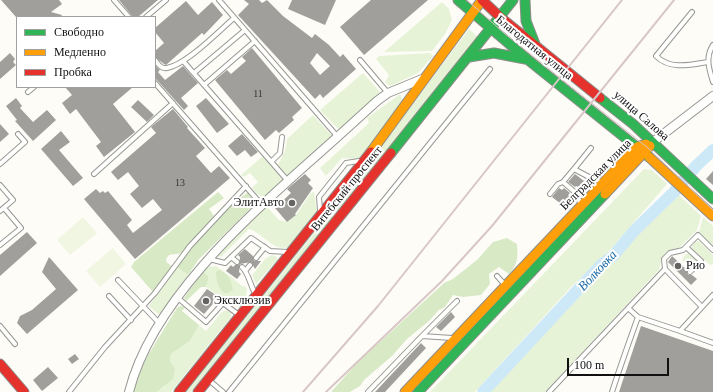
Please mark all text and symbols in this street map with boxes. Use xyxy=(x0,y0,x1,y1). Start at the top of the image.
street label: Благодатная улица xyxy=(493,13,575,83)
legend xyxy=(16,16,156,88)
text: Свободно xyxy=(54,25,104,39)
text: Медленно xyxy=(54,45,106,59)
text: Пробка xyxy=(54,65,92,79)
house number: 11 xyxy=(253,88,263,100)
street label: улица Салова xyxy=(610,88,672,144)
street label: Белградская улица xyxy=(557,136,635,214)
street label: Витебский проспект xyxy=(308,144,386,234)
house number: 13 xyxy=(175,177,185,189)
place label: ЭлитАвто xyxy=(233,196,284,210)
marker: ЭлитАвто xyxy=(287,198,297,208)
water label: Волковка xyxy=(575,247,621,295)
place label: Рио xyxy=(686,259,705,273)
marker: Рио xyxy=(673,261,683,271)
place label: Эксклюзив xyxy=(214,294,270,308)
marker: Эксклюзив xyxy=(201,296,211,306)
scale bar xyxy=(569,350,671,376)
text: 100 m xyxy=(574,358,604,372)

